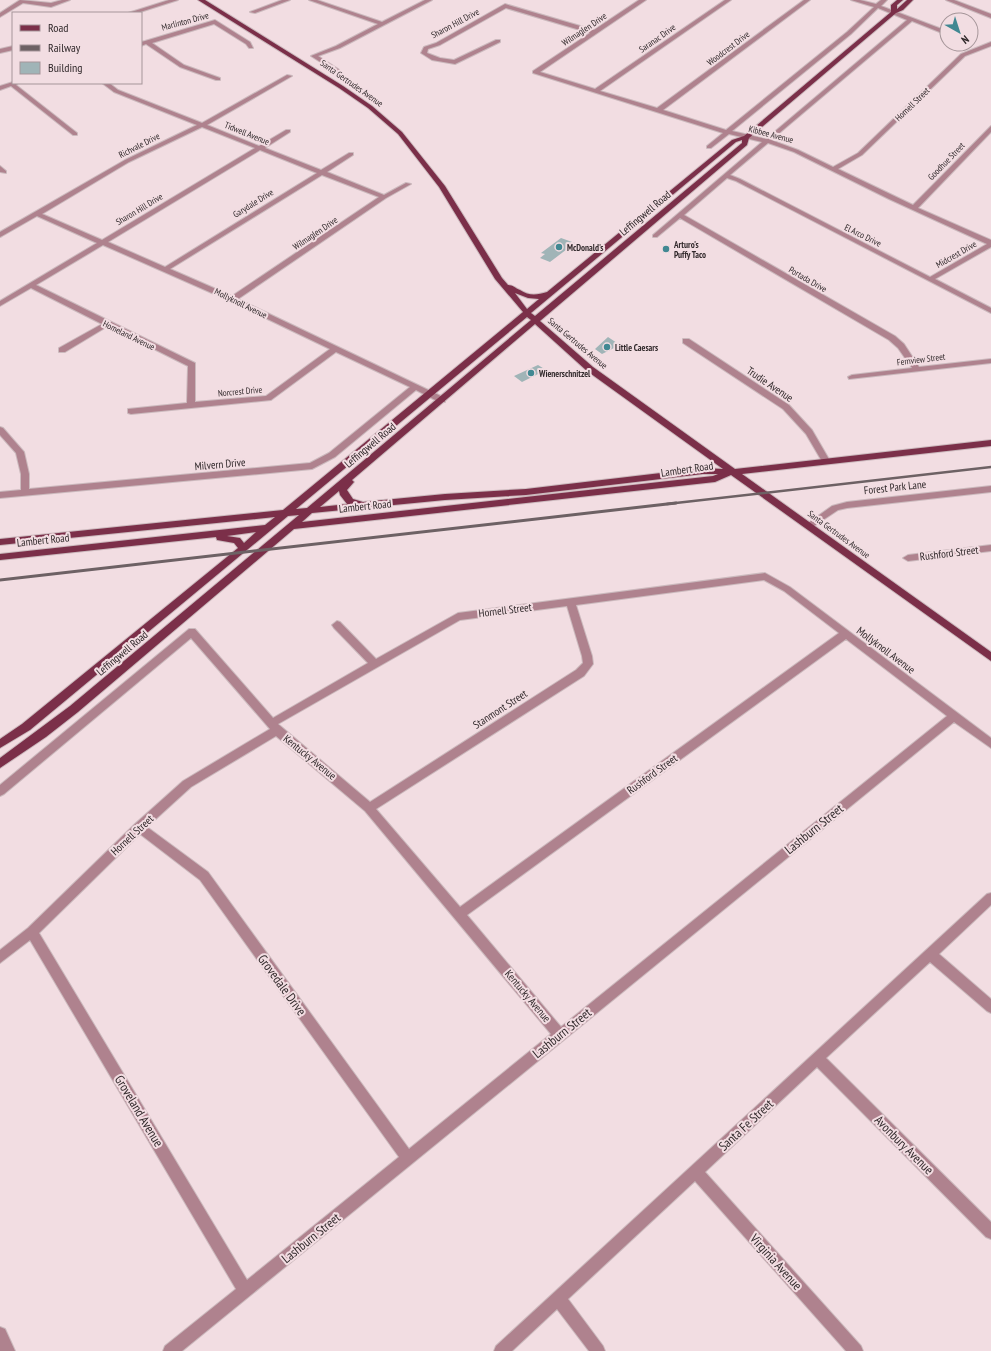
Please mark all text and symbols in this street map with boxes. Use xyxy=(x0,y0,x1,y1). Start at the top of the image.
street label: Sharon Hill Drive xyxy=(429,6,481,40)
street label: Marlinton Drive xyxy=(160,9,210,33)
street label: Wilmaglen Drive xyxy=(560,10,609,48)
legend xyxy=(12,12,142,84)
north arrow xyxy=(939,12,979,52)
text: Road xyxy=(48,20,68,35)
street label: Saranac Drive xyxy=(636,21,678,55)
street label: Woodcrest Drive xyxy=(704,28,752,68)
text: N xyxy=(959,32,972,47)
text: Railway xyxy=(48,40,81,55)
street label: Santa Gertrudes Avenue xyxy=(318,57,386,109)
text: Building xyxy=(48,60,83,75)
street label: Hornell Street xyxy=(893,85,932,123)
street label: Tidwell Avenue xyxy=(223,119,271,147)
street label: Kibbee Avenue xyxy=(747,123,795,145)
street label: Richvale Drive xyxy=(117,130,162,160)
street label: Goodhue Street xyxy=(925,139,967,182)
street label: Garydale Drive xyxy=(231,186,275,220)
street label: Leffingwell Road xyxy=(616,187,674,239)
street label: Sharon Hill Drive xyxy=(114,191,165,227)
street label: Wilmaglen Drive xyxy=(291,214,340,252)
street label: El Arco Drive xyxy=(843,221,883,249)
street label: Midcrest Drive xyxy=(934,238,978,270)
place label: Arturo's Puffy Taco xyxy=(673,239,706,260)
marker: McDonald's xyxy=(554,242,564,252)
place label: McDonald's xyxy=(567,242,603,253)
marker: Arturo's Puffy Taco xyxy=(661,244,671,254)
street label: Portada Drive xyxy=(787,264,829,294)
street label: Mollyknoll Avenue xyxy=(213,286,269,321)
street label: Santa Gertrudes Avenue xyxy=(546,315,610,371)
street label: Homeland Avenue xyxy=(101,318,157,352)
marker: Little Caesars xyxy=(602,342,612,352)
place label: Little Caesars xyxy=(615,342,658,353)
street label: Fernview Street xyxy=(896,351,946,367)
street label: Trudie Avenue xyxy=(744,363,796,405)
marker: Wienerschnitzel xyxy=(526,368,536,378)
place label: Wienerschnitzel xyxy=(538,368,591,379)
street label: Norcrest Drive xyxy=(217,384,263,398)
street label: Leffingwell Road xyxy=(341,419,399,471)
street label: Milvern Drive xyxy=(194,455,246,473)
street label: Lambert Road xyxy=(660,458,714,480)
street label: Forest Park Lane xyxy=(863,477,927,497)
street label: Lambert Road xyxy=(338,496,392,516)
street label: Santa Gertrudes Avenue xyxy=(806,508,872,560)
street label: Lambert Road xyxy=(16,530,70,550)
street label: Rushford Street xyxy=(919,542,979,564)
street label: Hornell Street xyxy=(478,600,532,620)
street label: Mollyknoll Avenue xyxy=(854,623,918,677)
street label: Leffingwell Road xyxy=(93,627,151,679)
street label: Stanmont Street xyxy=(470,686,530,732)
street label: Kentucky Avenue xyxy=(281,731,340,783)
street label: Rushford Street xyxy=(624,751,680,797)
street label: Lashburn Street xyxy=(781,800,847,858)
street label: Hornell Street xyxy=(108,812,156,858)
street label: Grovedale Drive xyxy=(254,951,310,1019)
street label: Kentucky Avenue xyxy=(502,967,554,1025)
street label: Lashburn Street xyxy=(529,1004,595,1062)
street label: Groveland Avenue xyxy=(111,1072,167,1150)
street label: Santa Fe Street xyxy=(715,1095,777,1155)
street label: Avonbury Avenue xyxy=(871,1112,937,1178)
street label: Lashburn Street xyxy=(278,1209,344,1267)
street label: Virginia Avenue xyxy=(746,1230,806,1294)

